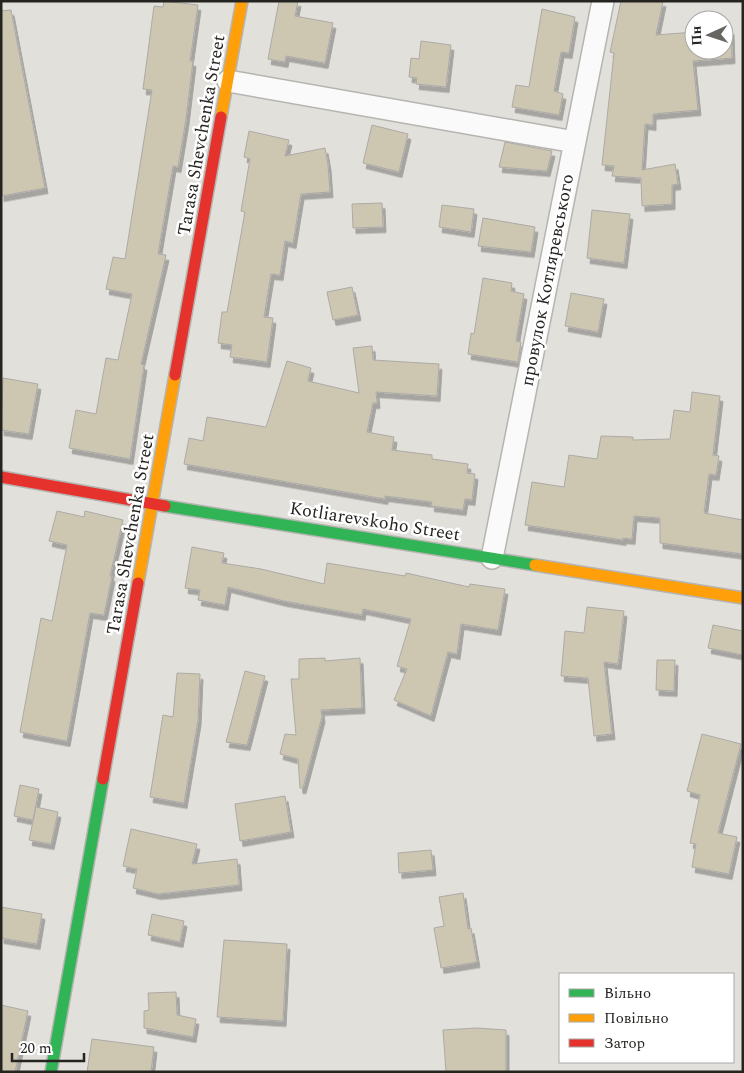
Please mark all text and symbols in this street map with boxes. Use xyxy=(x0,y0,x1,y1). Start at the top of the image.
north arrow xyxy=(684,10,734,60)
text: Пн xyxy=(685,25,708,46)
street label: Tarasa Shevchenka Street xyxy=(171,33,232,238)
street label: провулок Котляревського xyxy=(514,172,581,389)
street label: Tarasa Shevchenka Street xyxy=(100,432,161,637)
street label: Kotliarevskoho Street xyxy=(288,495,462,548)
legend xyxy=(559,973,734,1063)
text: Вільно xyxy=(604,982,651,1005)
text: Повільно xyxy=(604,1007,669,1030)
scale bar xyxy=(12,1030,85,1062)
text: Затор xyxy=(604,1032,645,1055)
text: 20 m xyxy=(20,1037,52,1060)

